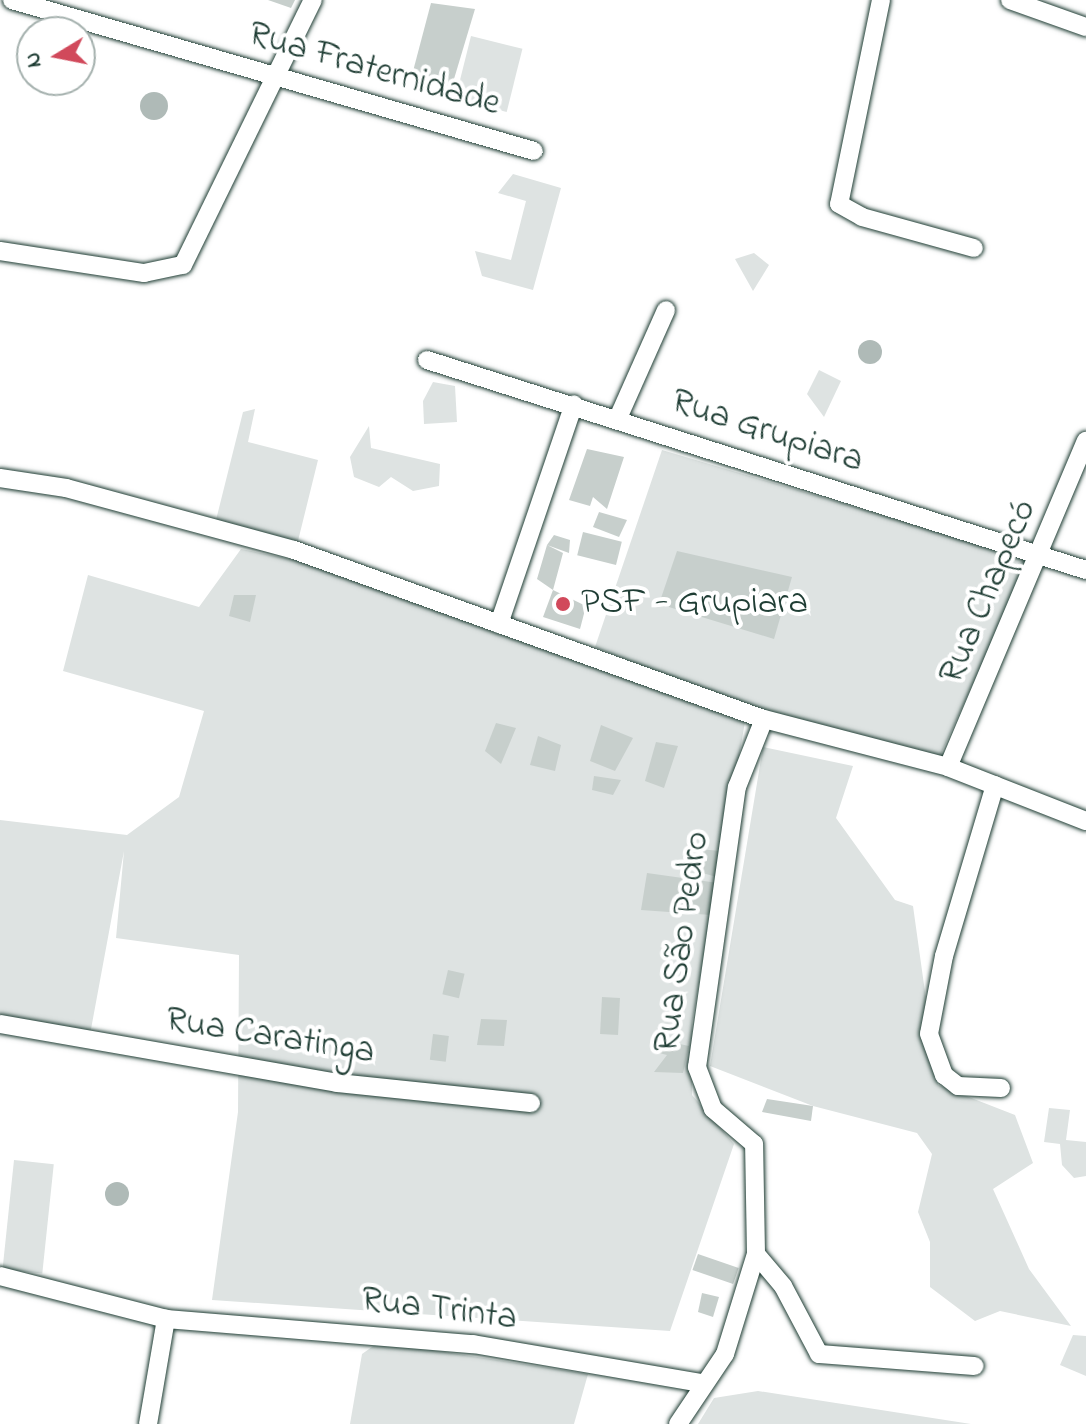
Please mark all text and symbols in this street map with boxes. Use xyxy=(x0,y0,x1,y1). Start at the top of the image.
street label: Rua Fraternidade xyxy=(243,13,505,127)
north arrow xyxy=(16,16,96,96)
text: N xyxy=(17,50,51,70)
street label: Rua Grupiara xyxy=(666,381,868,483)
street label: Rua Chapecó xyxy=(931,494,1047,690)
place label: PSF - Grupiara xyxy=(581,582,808,626)
marker: PSF - Grupiara xyxy=(552,593,574,615)
street label: Rua São Pedro xyxy=(646,829,720,1055)
street label: Rua Caratinga xyxy=(163,999,377,1075)
street label: Rua Trinta xyxy=(359,1279,519,1341)

